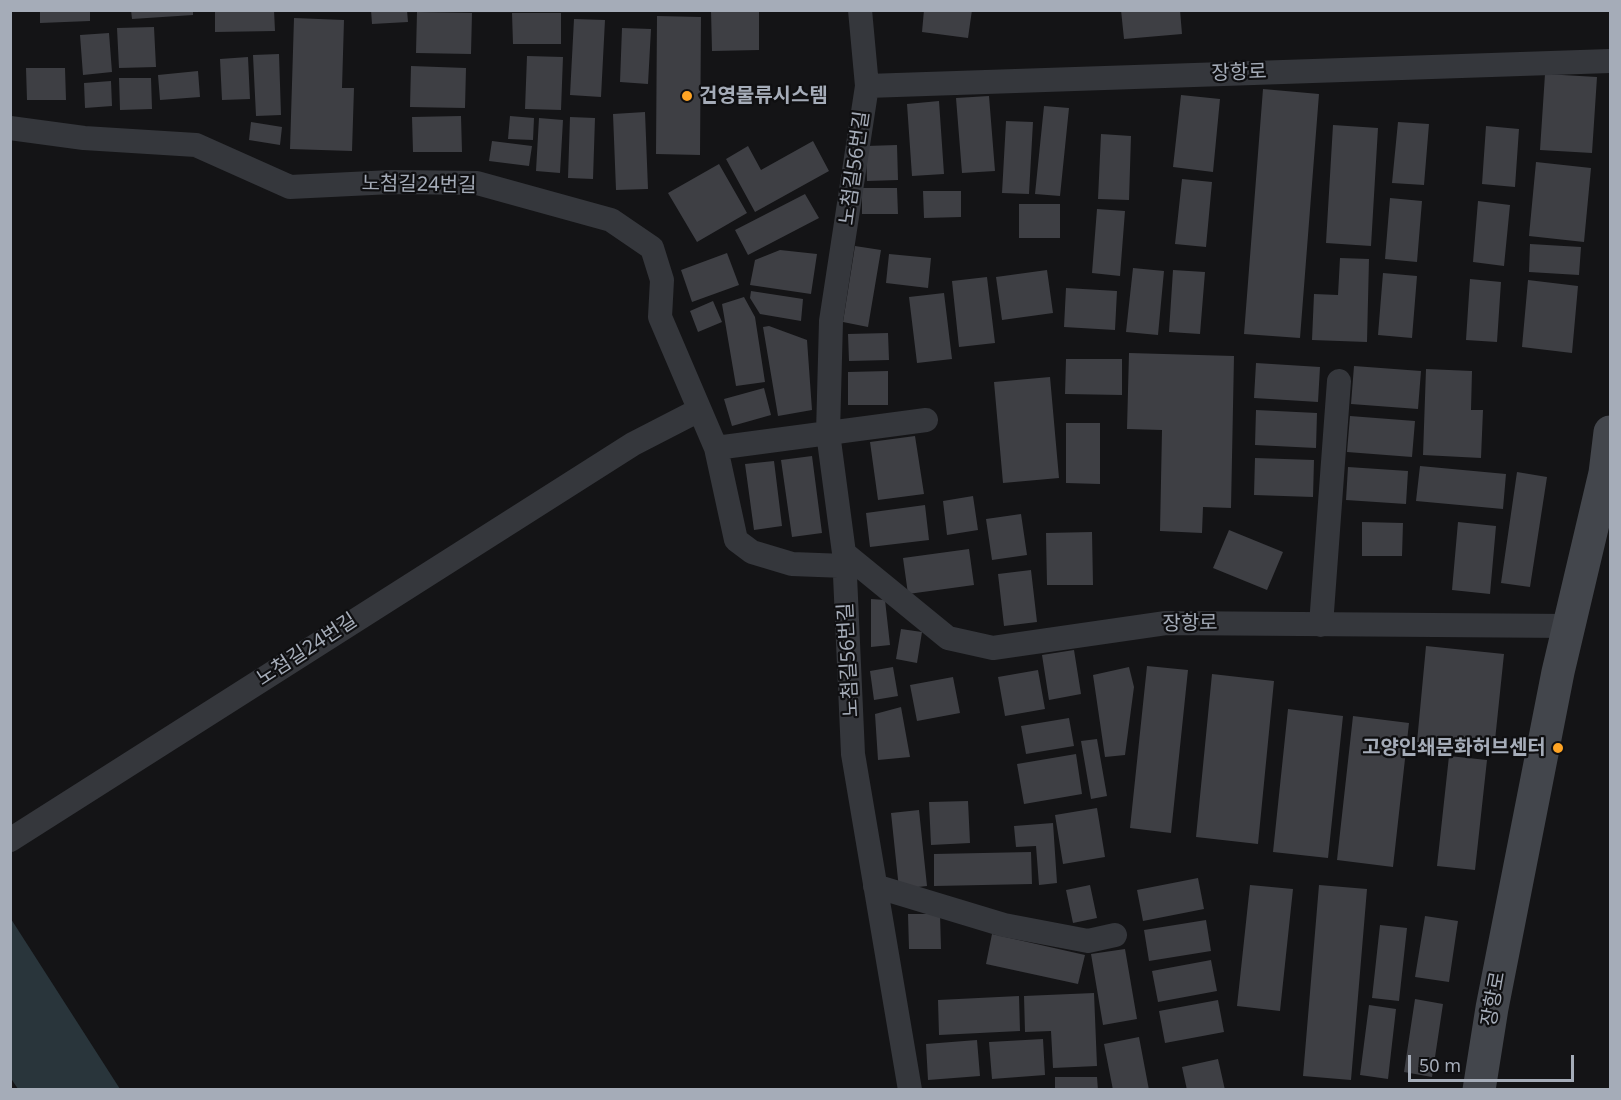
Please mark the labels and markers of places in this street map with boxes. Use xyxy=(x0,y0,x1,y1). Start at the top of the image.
place label: 건영물류시스템 xyxy=(699,84,828,108)
marker: 건영물류시스템 xyxy=(680,89,694,103)
place label: 고양인쇄문화허브센터 xyxy=(1362,736,1546,760)
marker: 고양인쇄문화허브센터 xyxy=(1551,741,1565,755)

